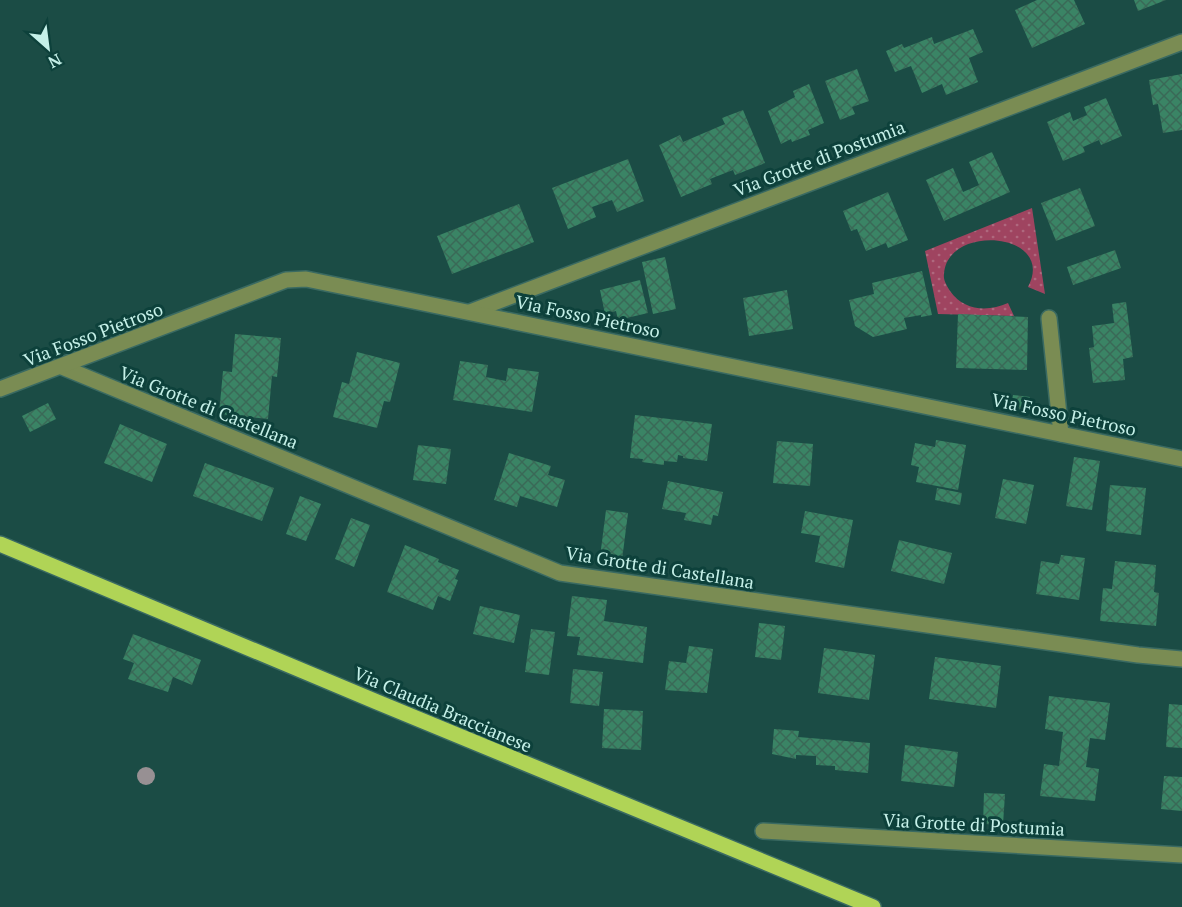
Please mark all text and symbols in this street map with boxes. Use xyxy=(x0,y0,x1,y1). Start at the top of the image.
north arrow xyxy=(18,18,78,78)
text: N xyxy=(45,49,66,74)
street label: Via Grotte di Postumia xyxy=(730,114,908,202)
street label: Via Fosso Pietroso xyxy=(513,289,663,343)
street label: Via Fosso Pietroso xyxy=(20,296,166,372)
street label: Via Grotte di Castellana xyxy=(116,360,302,454)
street label: Via Fosso Pietroso xyxy=(989,387,1139,441)
street label: Via Grotte di Castellana xyxy=(564,540,756,594)
street label: Via Claudia Braccianese xyxy=(350,661,536,757)
street label: Via Grotte di Postumia xyxy=(883,807,1065,841)

